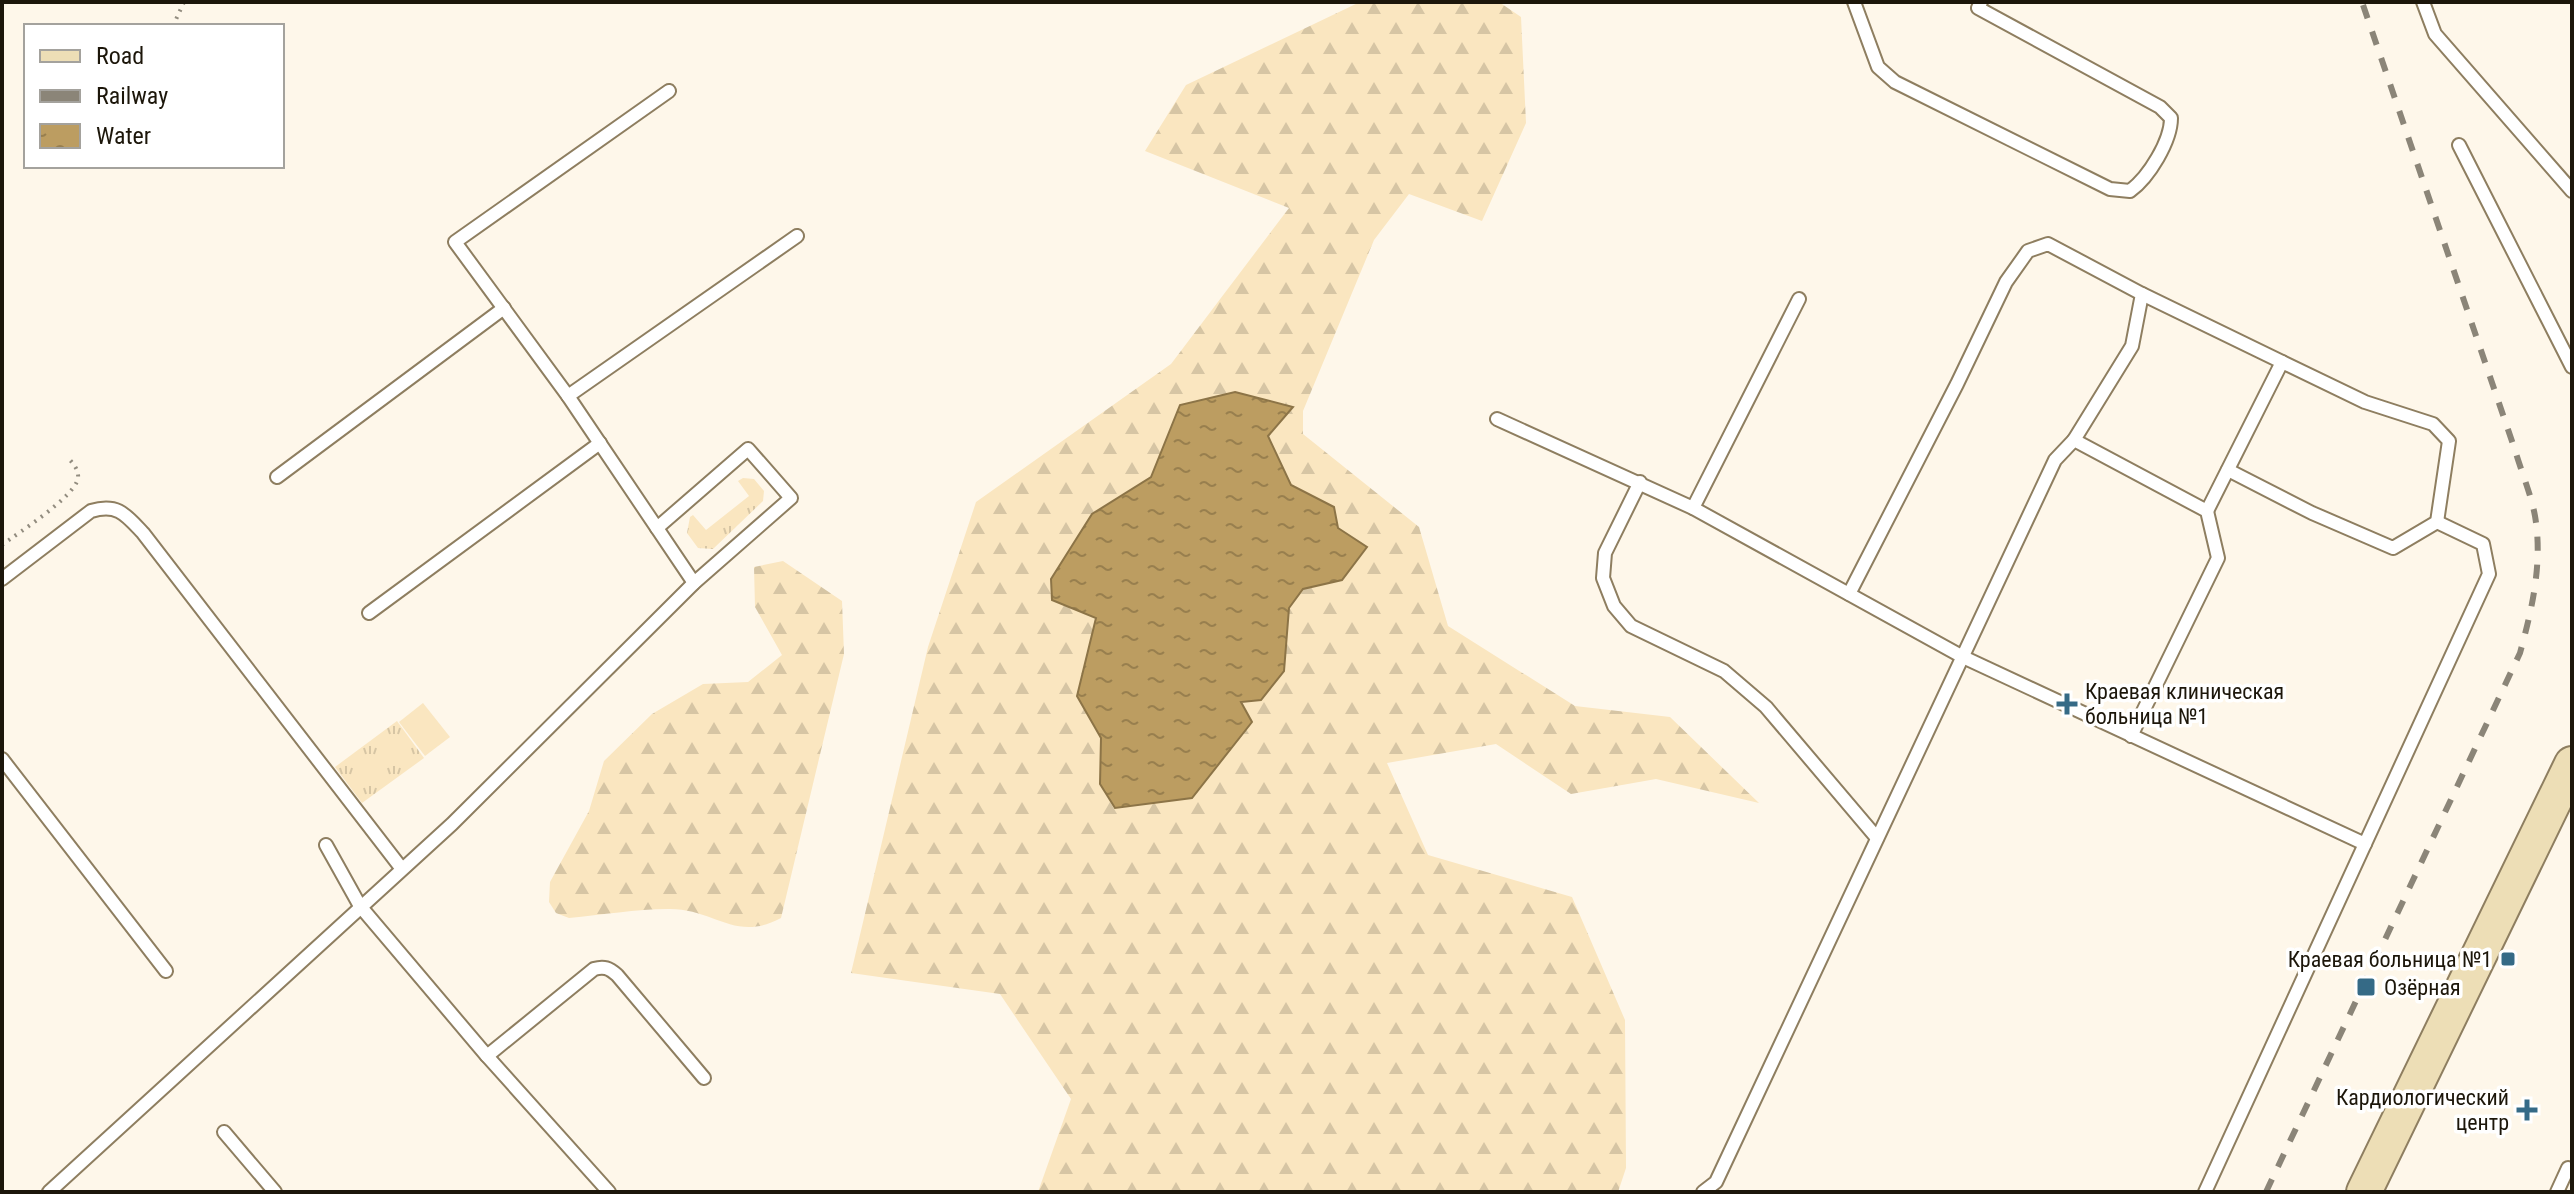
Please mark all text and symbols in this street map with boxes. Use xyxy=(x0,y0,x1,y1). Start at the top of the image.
legend xyxy=(24,24,284,168)
text: Road xyxy=(96,42,144,70)
text: Railway xyxy=(96,82,168,110)
text: Water xyxy=(96,122,151,150)
place label: Краевая клиническая больница №1 xyxy=(2085,679,2284,729)
marker: Краевая клиническая больница №1 xyxy=(2056,693,2078,715)
place label: Краевая больница №1 xyxy=(2288,947,2492,972)
marker: Краевая больница №1 xyxy=(2499,950,2517,968)
place label: Озёрная xyxy=(2384,975,2461,1000)
marker: Озёрная xyxy=(2355,976,2377,998)
place label: Кардиологический центр xyxy=(2336,1085,2509,1135)
marker: Кардиологический центр xyxy=(2516,1099,2538,1121)

